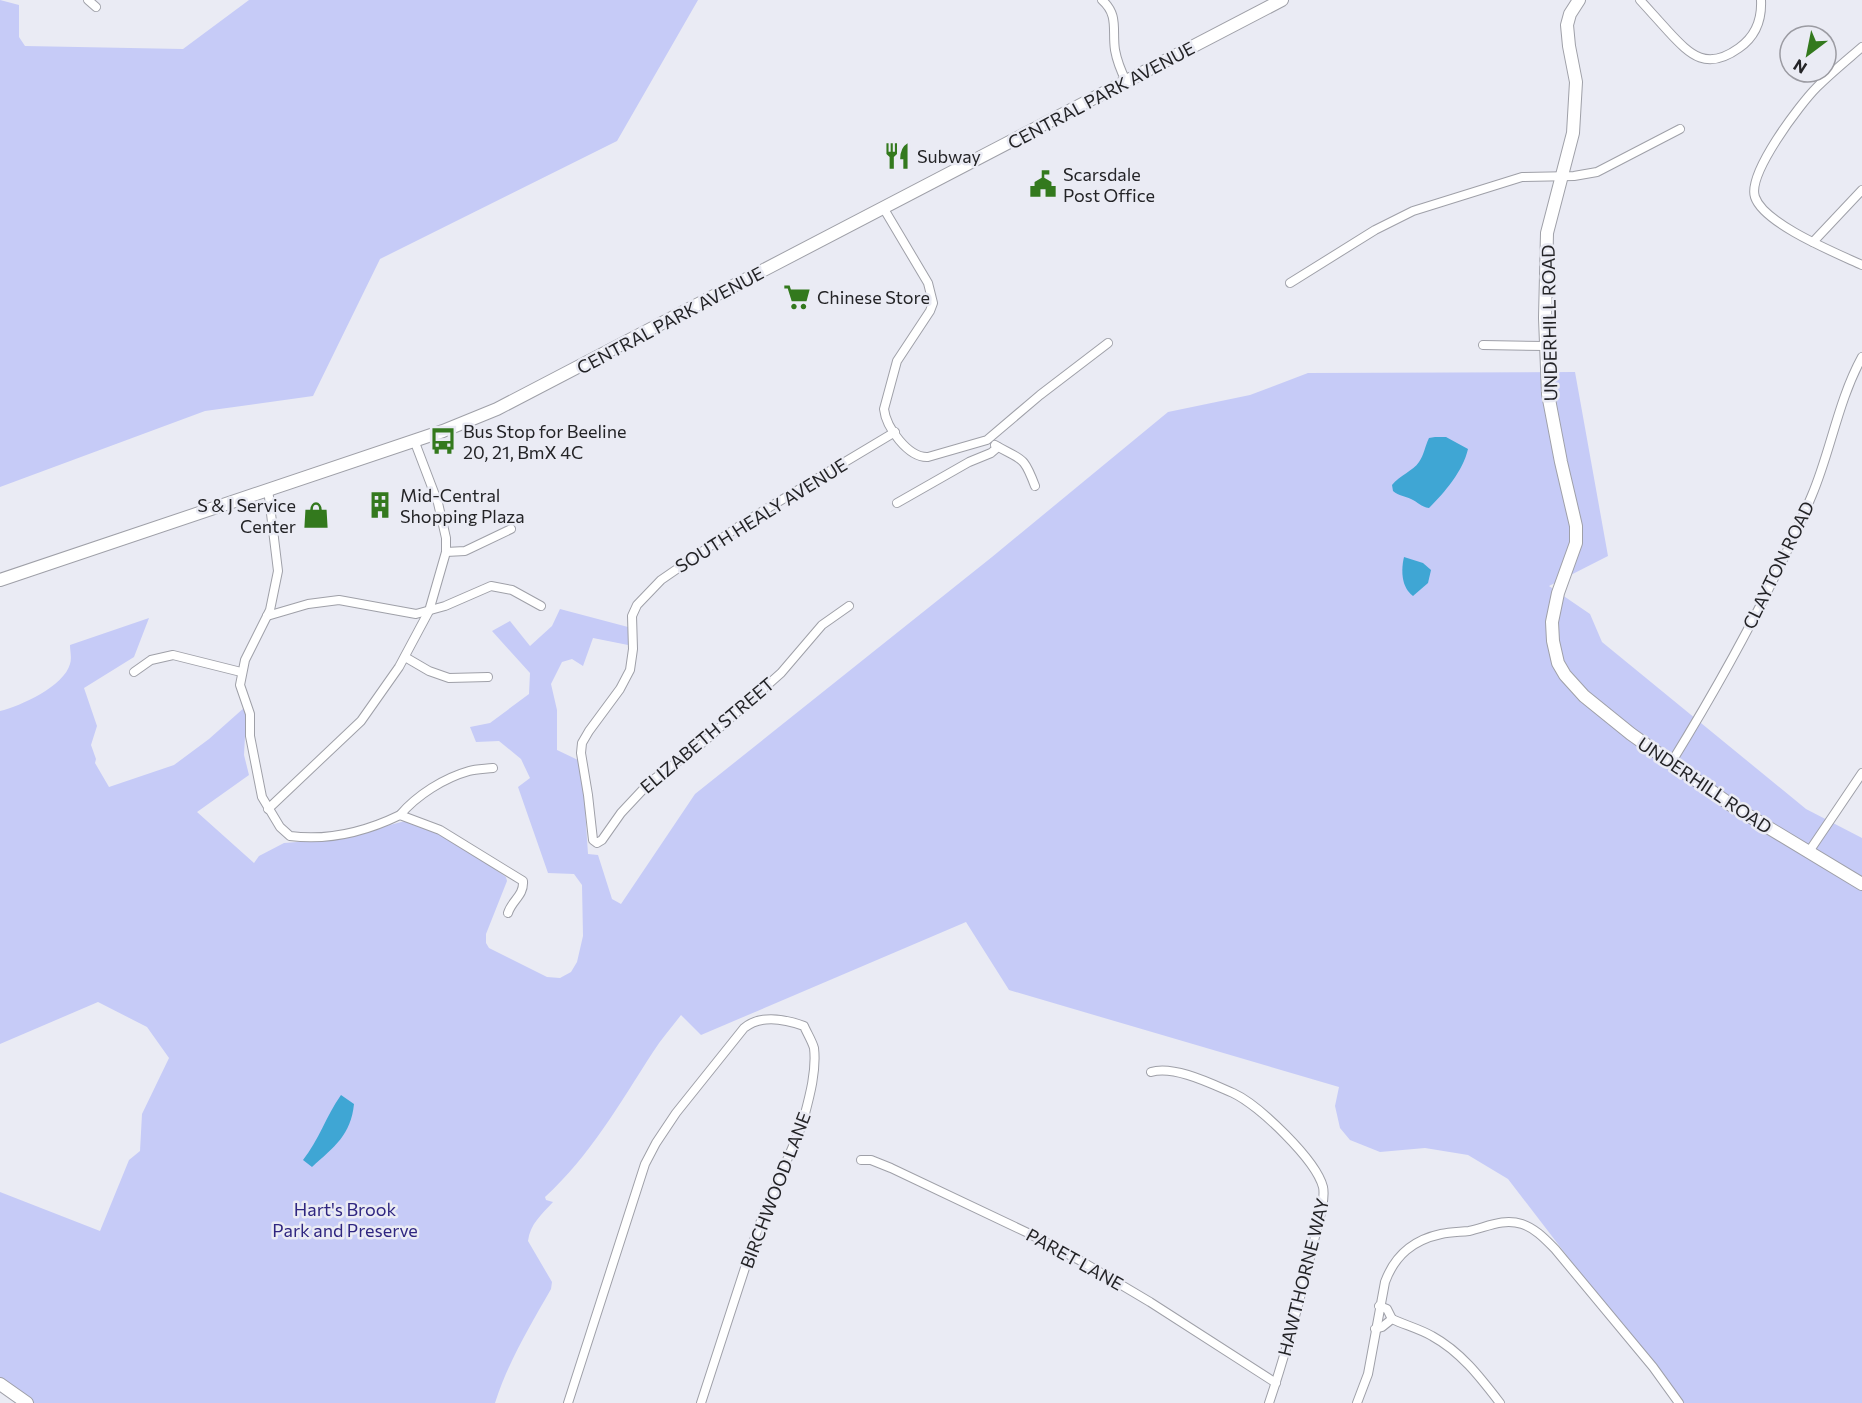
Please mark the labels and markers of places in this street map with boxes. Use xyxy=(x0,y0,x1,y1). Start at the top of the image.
restaurant icon: Subway xyxy=(882,141,912,171)
place label: Subway xyxy=(917,145,981,167)
place label: Scarsdale Post Office xyxy=(1063,163,1155,206)
public building icon: Scarsdale Post Office xyxy=(1028,169,1058,199)
supermarket icon: Chinese Store xyxy=(782,282,812,312)
place label: Chinese Store xyxy=(817,286,930,308)
place label: Bus Stop for Beeline 20, 21, BmX 4C xyxy=(463,420,626,463)
bus stop icon: Bus Stop for Beeline 20, 21, BmX 4C xyxy=(428,426,458,456)
place label: Mid-Central Shopping Plaza xyxy=(400,484,525,527)
building icon: Mid-Central Shopping Plaza xyxy=(365,490,395,520)
place label: S & J Service Center xyxy=(197,494,296,537)
shop icon: S & J Service Center xyxy=(301,500,331,530)

